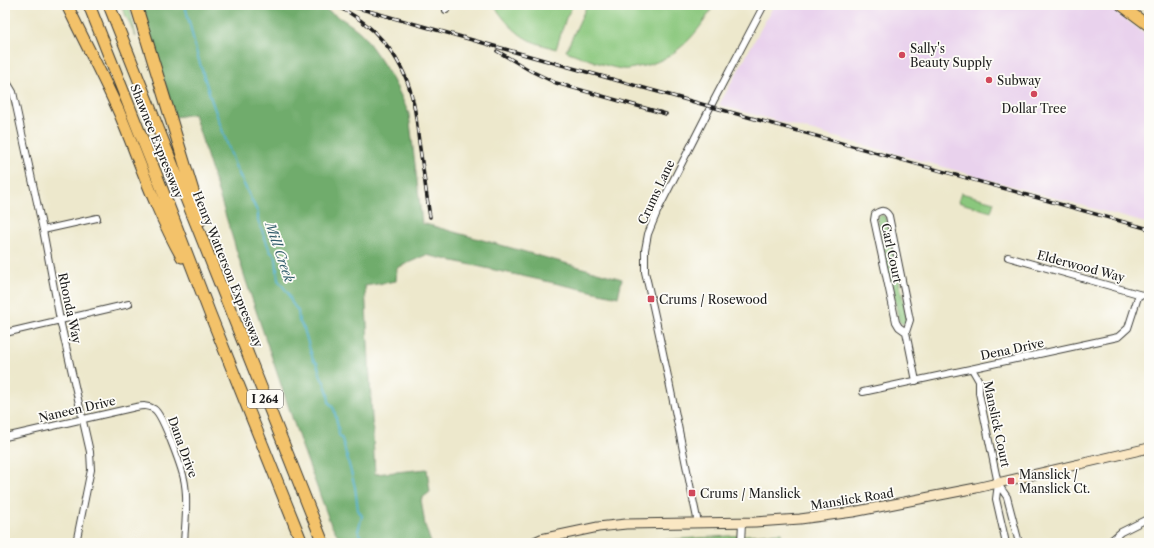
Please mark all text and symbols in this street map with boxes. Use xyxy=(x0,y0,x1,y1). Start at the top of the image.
place label: Sally's Beauty Supply xyxy=(910,41,992,70)
marker: Sally's Beauty Supply xyxy=(897,50,907,60)
place label: Subway xyxy=(997,73,1041,88)
marker: Subway xyxy=(984,75,994,85)
street label: Shawnee Expressway xyxy=(127,82,187,201)
marker: Dollar Tree xyxy=(1029,89,1039,99)
place label: Dollar Tree xyxy=(1002,101,1067,116)
street label: Crums Lane xyxy=(634,157,678,227)
street label: Henry Watterson Expressway xyxy=(190,189,266,350)
water label: Mill Creek xyxy=(262,218,298,284)
street label: Carl Court xyxy=(878,222,906,285)
street label: Elderwood Way xyxy=(1036,247,1127,285)
street label: Rhonda Way xyxy=(55,271,85,345)
place label: Crums / Rosewood xyxy=(659,292,768,307)
marker: Crums / Rosewood xyxy=(646,294,656,304)
street label: Dena Drive xyxy=(979,335,1045,363)
street label: Manslick Court xyxy=(981,380,1014,469)
road number: I 264 xyxy=(247,390,283,408)
street label: Naneen Drive xyxy=(37,393,117,425)
street label: Dana Drive xyxy=(165,414,201,480)
place label: Manslick / Manslick Ct. xyxy=(1019,467,1090,496)
marker: Manslick / Manslick Ct. xyxy=(1006,476,1016,486)
street label: Manslick Road xyxy=(809,485,895,513)
place label: Crums / Manslick xyxy=(700,486,801,501)
marker: Crums / Manslick xyxy=(687,488,697,498)

